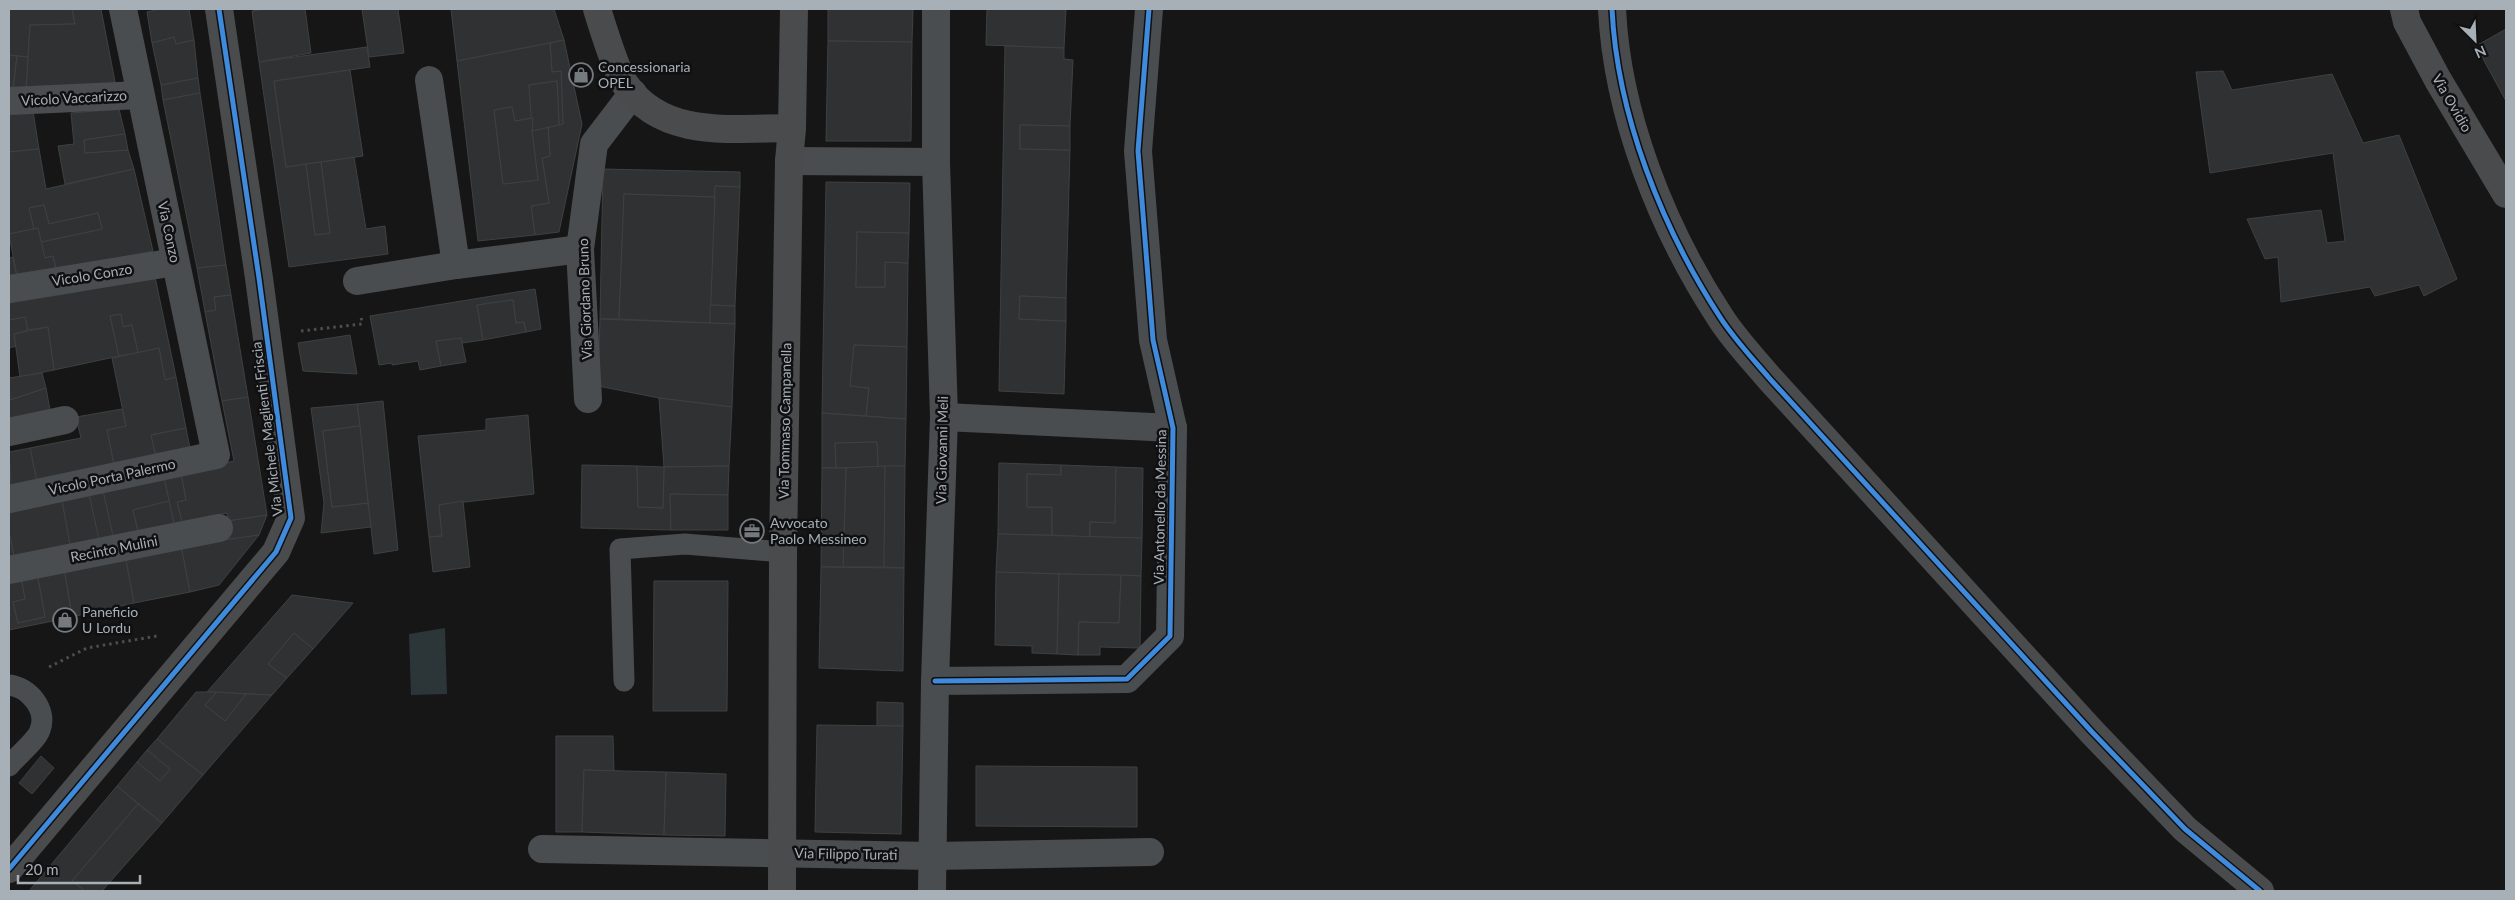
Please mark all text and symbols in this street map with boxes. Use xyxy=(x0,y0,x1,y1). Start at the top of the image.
north arrow xyxy=(2450,15,2500,65)
text: N xyxy=(2472,42,2489,62)
place label: Concessionaria OPEL xyxy=(598,58,691,91)
shop icon: Concessionaria OPEL xyxy=(568,62,594,88)
street label: Via Ovidio xyxy=(2429,71,2476,135)
street label: Vicolo Vaccarizzo xyxy=(21,86,127,109)
street label: Via Conzo xyxy=(155,200,184,264)
street label: Via Giordano Bruno xyxy=(574,238,595,360)
street label: Vicolo Conzo xyxy=(50,260,133,289)
street label: Via Michele Maglienti Friscia xyxy=(247,341,286,517)
street label: Via Tommaso Campanella xyxy=(775,343,794,499)
street label: Via Giovanni Meli xyxy=(932,396,951,504)
street label: Via Antonello da Messina xyxy=(1150,429,1169,585)
street label: Vicolo Porta Palermo xyxy=(47,455,177,498)
place label: Avvocato Paolo Messineo xyxy=(770,514,867,547)
office icon: Avvocato Paolo Messineo xyxy=(739,518,765,544)
street label: Recinto Mulini xyxy=(69,532,159,565)
place label: Paneficio U Lordu xyxy=(82,603,138,636)
shop icon: Paneficio U Lordu xyxy=(52,607,78,633)
street label: Via Filippo Turati xyxy=(794,844,898,863)
scale bar xyxy=(18,852,140,884)
text: 20 m xyxy=(25,860,59,878)

